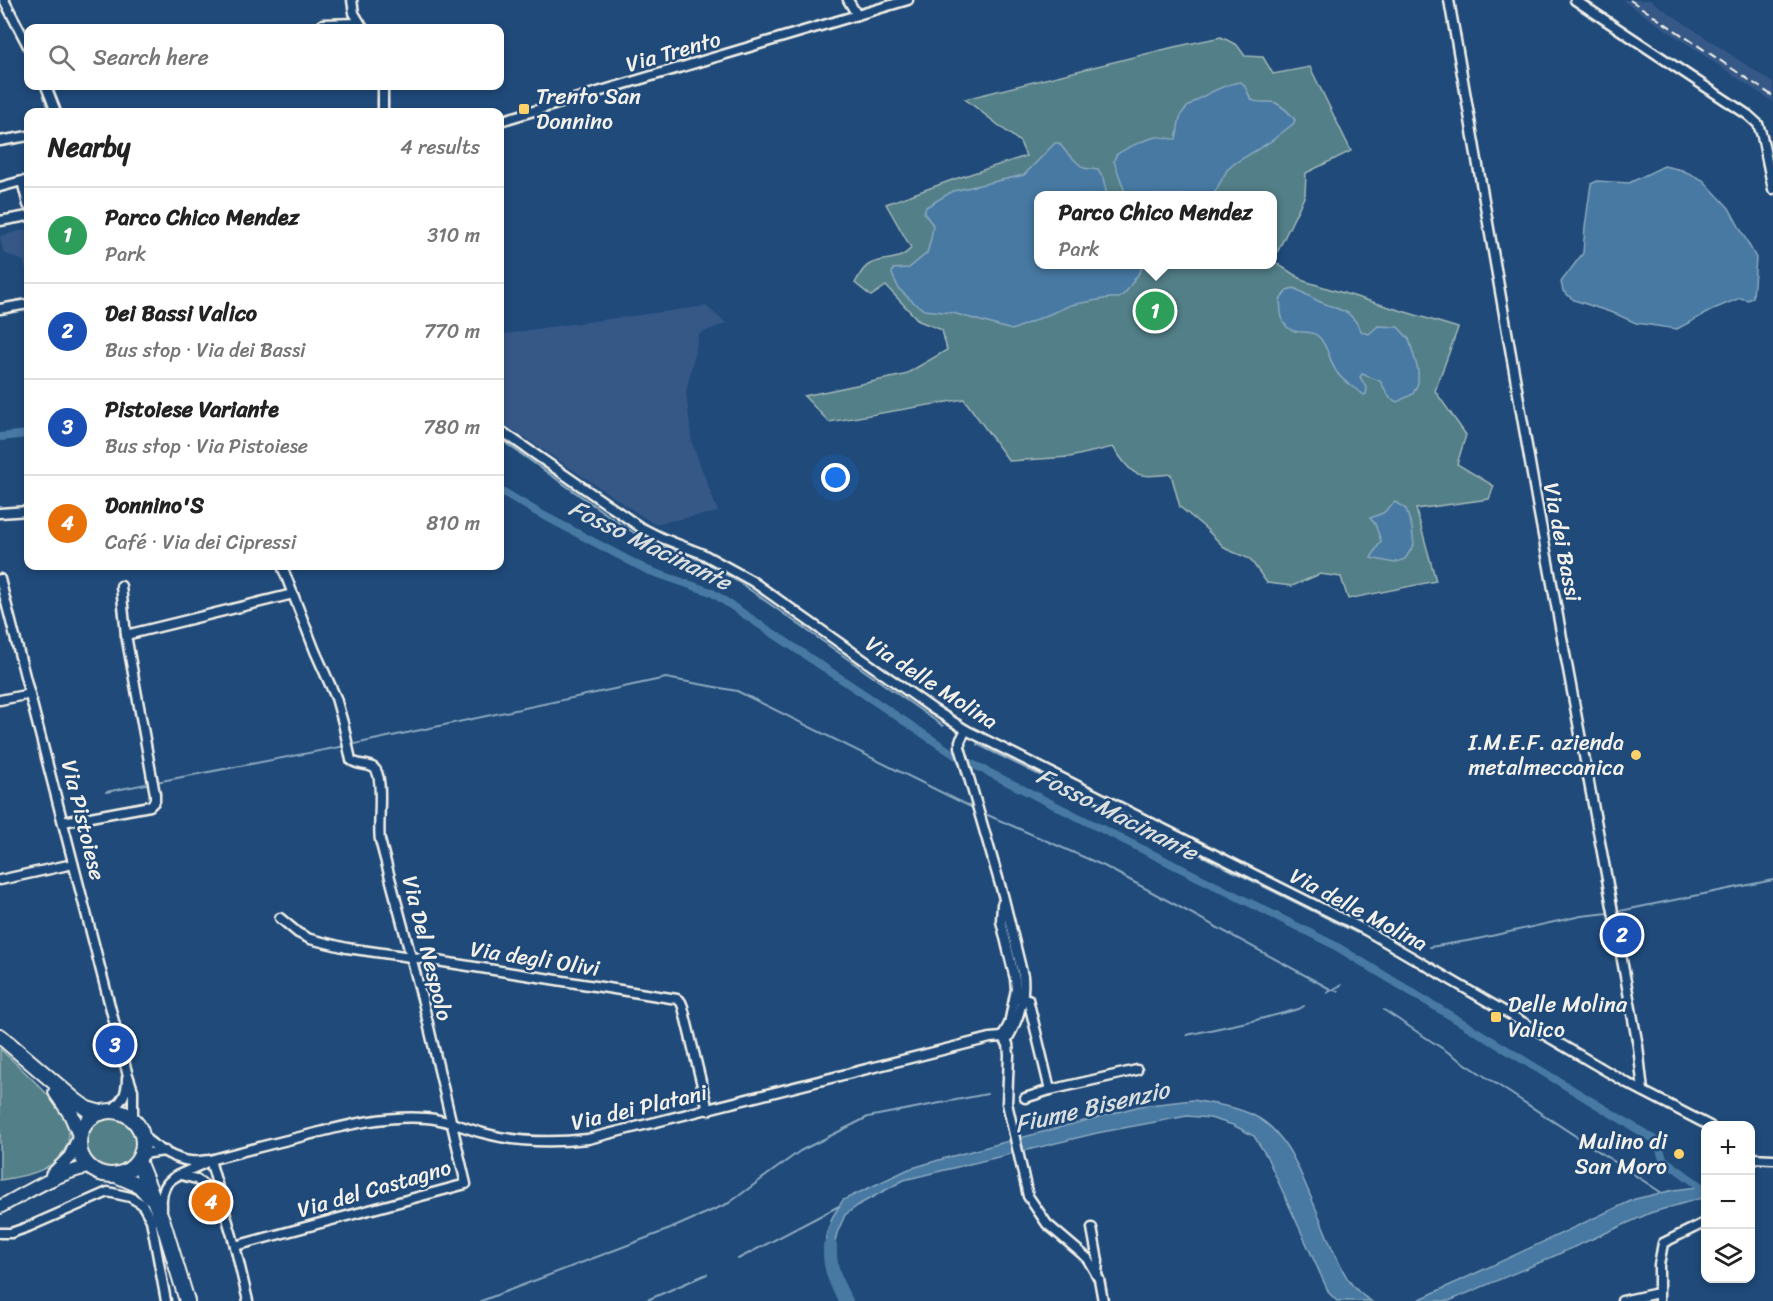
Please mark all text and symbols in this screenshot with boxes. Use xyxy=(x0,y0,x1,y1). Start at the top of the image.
street label: Via Trento xyxy=(621,19,725,84)
search box xyxy=(24,24,504,90)
text: Search here xyxy=(93,38,209,77)
icon: search xyxy=(45,41,78,74)
place label: Trento San Donnino xyxy=(536,77,641,141)
marker: Trento San Donnino xyxy=(517,102,531,116)
text: Nearby xyxy=(48,124,130,170)
text: 4 results xyxy=(400,130,480,165)
popup xyxy=(1034,191,1277,269)
text: Parco Chico Mendez xyxy=(1058,193,1253,232)
text: Parco Chico Mendez xyxy=(105,198,299,237)
text: 1 xyxy=(63,218,72,253)
text: 310 m xyxy=(427,218,480,253)
text: Park xyxy=(1058,232,1099,267)
text: Park xyxy=(105,237,146,272)
pin: 1 xyxy=(1136,288,1174,334)
text: Dei Bassi Valico xyxy=(105,294,257,333)
text: 2 xyxy=(62,314,73,349)
text: 770 m xyxy=(424,314,480,349)
text: Bus stop · Via dei Bassi xyxy=(105,333,306,368)
text: Pistoiese Variante xyxy=(105,390,279,429)
text: 3 xyxy=(62,410,73,445)
text: 780 m xyxy=(423,410,480,445)
text: Bus stop · Via Pistoiese xyxy=(105,429,308,464)
your location xyxy=(821,463,850,492)
street label: Via dei Bassi xyxy=(1532,479,1593,606)
text: Donnino'S xyxy=(105,486,204,525)
water label: Fosso Macinante xyxy=(562,488,741,604)
text: 4 xyxy=(61,506,74,541)
text: 810 m xyxy=(426,506,480,541)
text: Café · Via dei Cipressi xyxy=(105,525,296,560)
street label: Via delle Molina xyxy=(857,625,1006,740)
place label: I.M.E.F. azienda metalmeccanica xyxy=(1467,723,1624,787)
marker: I.M.E.F. azienda metalmeccanica xyxy=(1629,748,1643,762)
water label: Fosso Macinante xyxy=(1029,755,1207,874)
street label: Via Pistoiese xyxy=(50,756,117,884)
street label: Via delle Molina xyxy=(1282,857,1435,962)
street label: Via Del Nespolo xyxy=(391,871,464,1025)
pin: 2 xyxy=(1602,912,1642,958)
street label: Via degli Olivi xyxy=(468,929,603,988)
place label: Delle Molina Valico xyxy=(1508,985,1628,1049)
marker: Delle Molina Valico xyxy=(1489,1010,1503,1024)
pin: 3 xyxy=(96,1022,134,1068)
water label: Fiume Bisenzio xyxy=(1011,1068,1175,1145)
street label: Via dei Platani xyxy=(567,1073,712,1142)
map controls xyxy=(1701,1121,1755,1283)
button: + xyxy=(1701,1121,1755,1175)
place label: Mulino di San Moro xyxy=(1575,1122,1668,1186)
marker: Mulino di San Moro xyxy=(1672,1147,1686,1161)
street label: Via del Castagno xyxy=(293,1148,456,1229)
button: − xyxy=(1701,1175,1755,1229)
pin: 4 xyxy=(192,1180,230,1224)
button: layers xyxy=(1701,1229,1755,1283)

